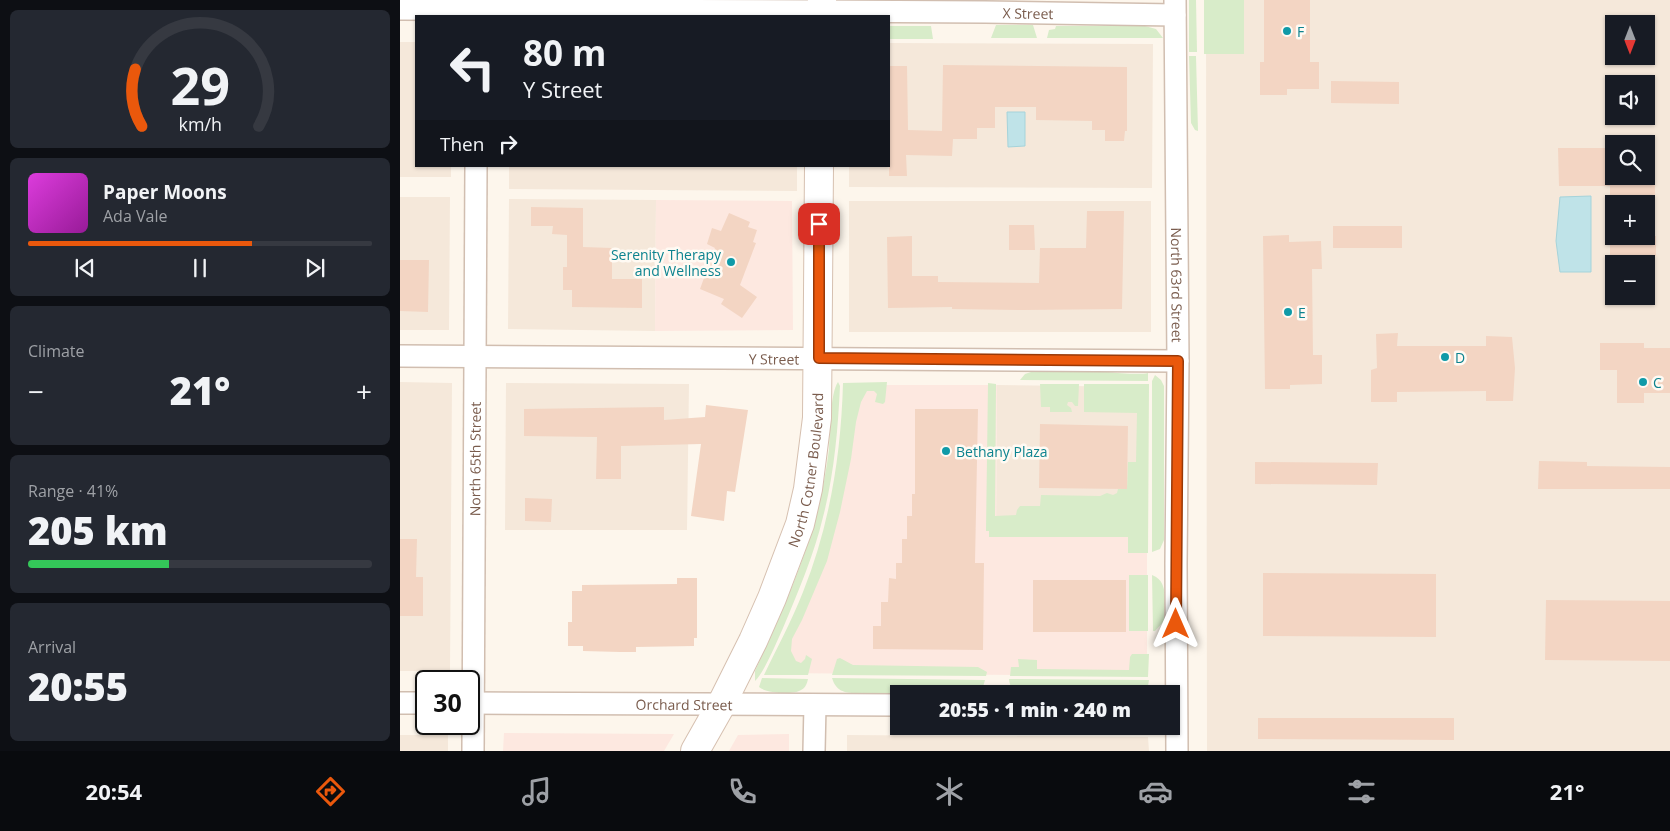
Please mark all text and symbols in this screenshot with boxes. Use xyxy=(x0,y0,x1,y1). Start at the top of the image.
street label: X Street xyxy=(1002,3,1054,23)
north arrow xyxy=(1605,15,1655,65)
map controls xyxy=(1605,15,1655,305)
place label: F xyxy=(1297,22,1304,41)
marker: F xyxy=(1281,25,1293,37)
text: 80 m xyxy=(523,29,606,76)
icon: left xyxy=(440,35,505,100)
text: 29 xyxy=(170,49,230,120)
text: Y Street xyxy=(523,74,602,104)
button: sound xyxy=(1605,75,1655,125)
text: km/h xyxy=(178,112,222,136)
icon: right xyxy=(494,130,522,158)
text: Then xyxy=(440,131,484,157)
button: search xyxy=(1605,135,1655,185)
text: Paper Moons xyxy=(103,179,227,205)
button: + xyxy=(1605,195,1655,245)
pin xyxy=(798,203,840,245)
text: Ada Vale xyxy=(103,205,167,227)
icon: arrive xyxy=(805,210,833,238)
street label: North 63rd Street xyxy=(1167,227,1187,343)
place label: Serenity Therapy and Wellness xyxy=(611,245,722,280)
icon: previous xyxy=(71,254,99,282)
icon: pause xyxy=(186,254,214,282)
icon: next xyxy=(301,254,329,282)
button: − xyxy=(1605,255,1655,305)
marker: Serenity Therapy and Wellness xyxy=(725,256,737,268)
place label: E xyxy=(1298,303,1306,322)
marker: E xyxy=(1282,306,1294,318)
text: Climate xyxy=(28,340,85,362)
place label: D xyxy=(1455,348,1465,367)
street label: Y Street xyxy=(749,349,799,368)
marker: D xyxy=(1439,351,1451,363)
text: 21° xyxy=(170,364,230,416)
text: − xyxy=(28,372,44,410)
text: + xyxy=(356,372,372,410)
place label: C xyxy=(1653,373,1662,392)
marker: C xyxy=(1637,376,1649,388)
street label: North Cotner Boulevard xyxy=(783,393,827,550)
street label: North 65th Street xyxy=(465,402,484,516)
place label: Bethany Plaza xyxy=(956,442,1048,461)
marker: Bethany Plaza xyxy=(940,445,952,457)
text: Range · 41% xyxy=(28,480,118,502)
text: 205 km xyxy=(28,504,168,556)
position arrow xyxy=(1149,597,1201,649)
text: Arrival xyxy=(28,636,76,658)
text: 20:55 xyxy=(28,660,128,712)
speed limit sign: 30 xyxy=(415,670,480,735)
street label: Orchard Street xyxy=(636,694,732,714)
text: 20:55 · 1 min · 240 m xyxy=(939,697,1131,723)
icon: directions xyxy=(313,774,348,809)
icon: music xyxy=(519,774,554,809)
icon: phone xyxy=(725,774,760,809)
icon: climate xyxy=(932,774,967,809)
icon: car xyxy=(1138,774,1173,809)
icon: filters xyxy=(1344,774,1379,809)
text: 20:54 xyxy=(86,776,142,806)
text: 21° xyxy=(1550,776,1584,806)

